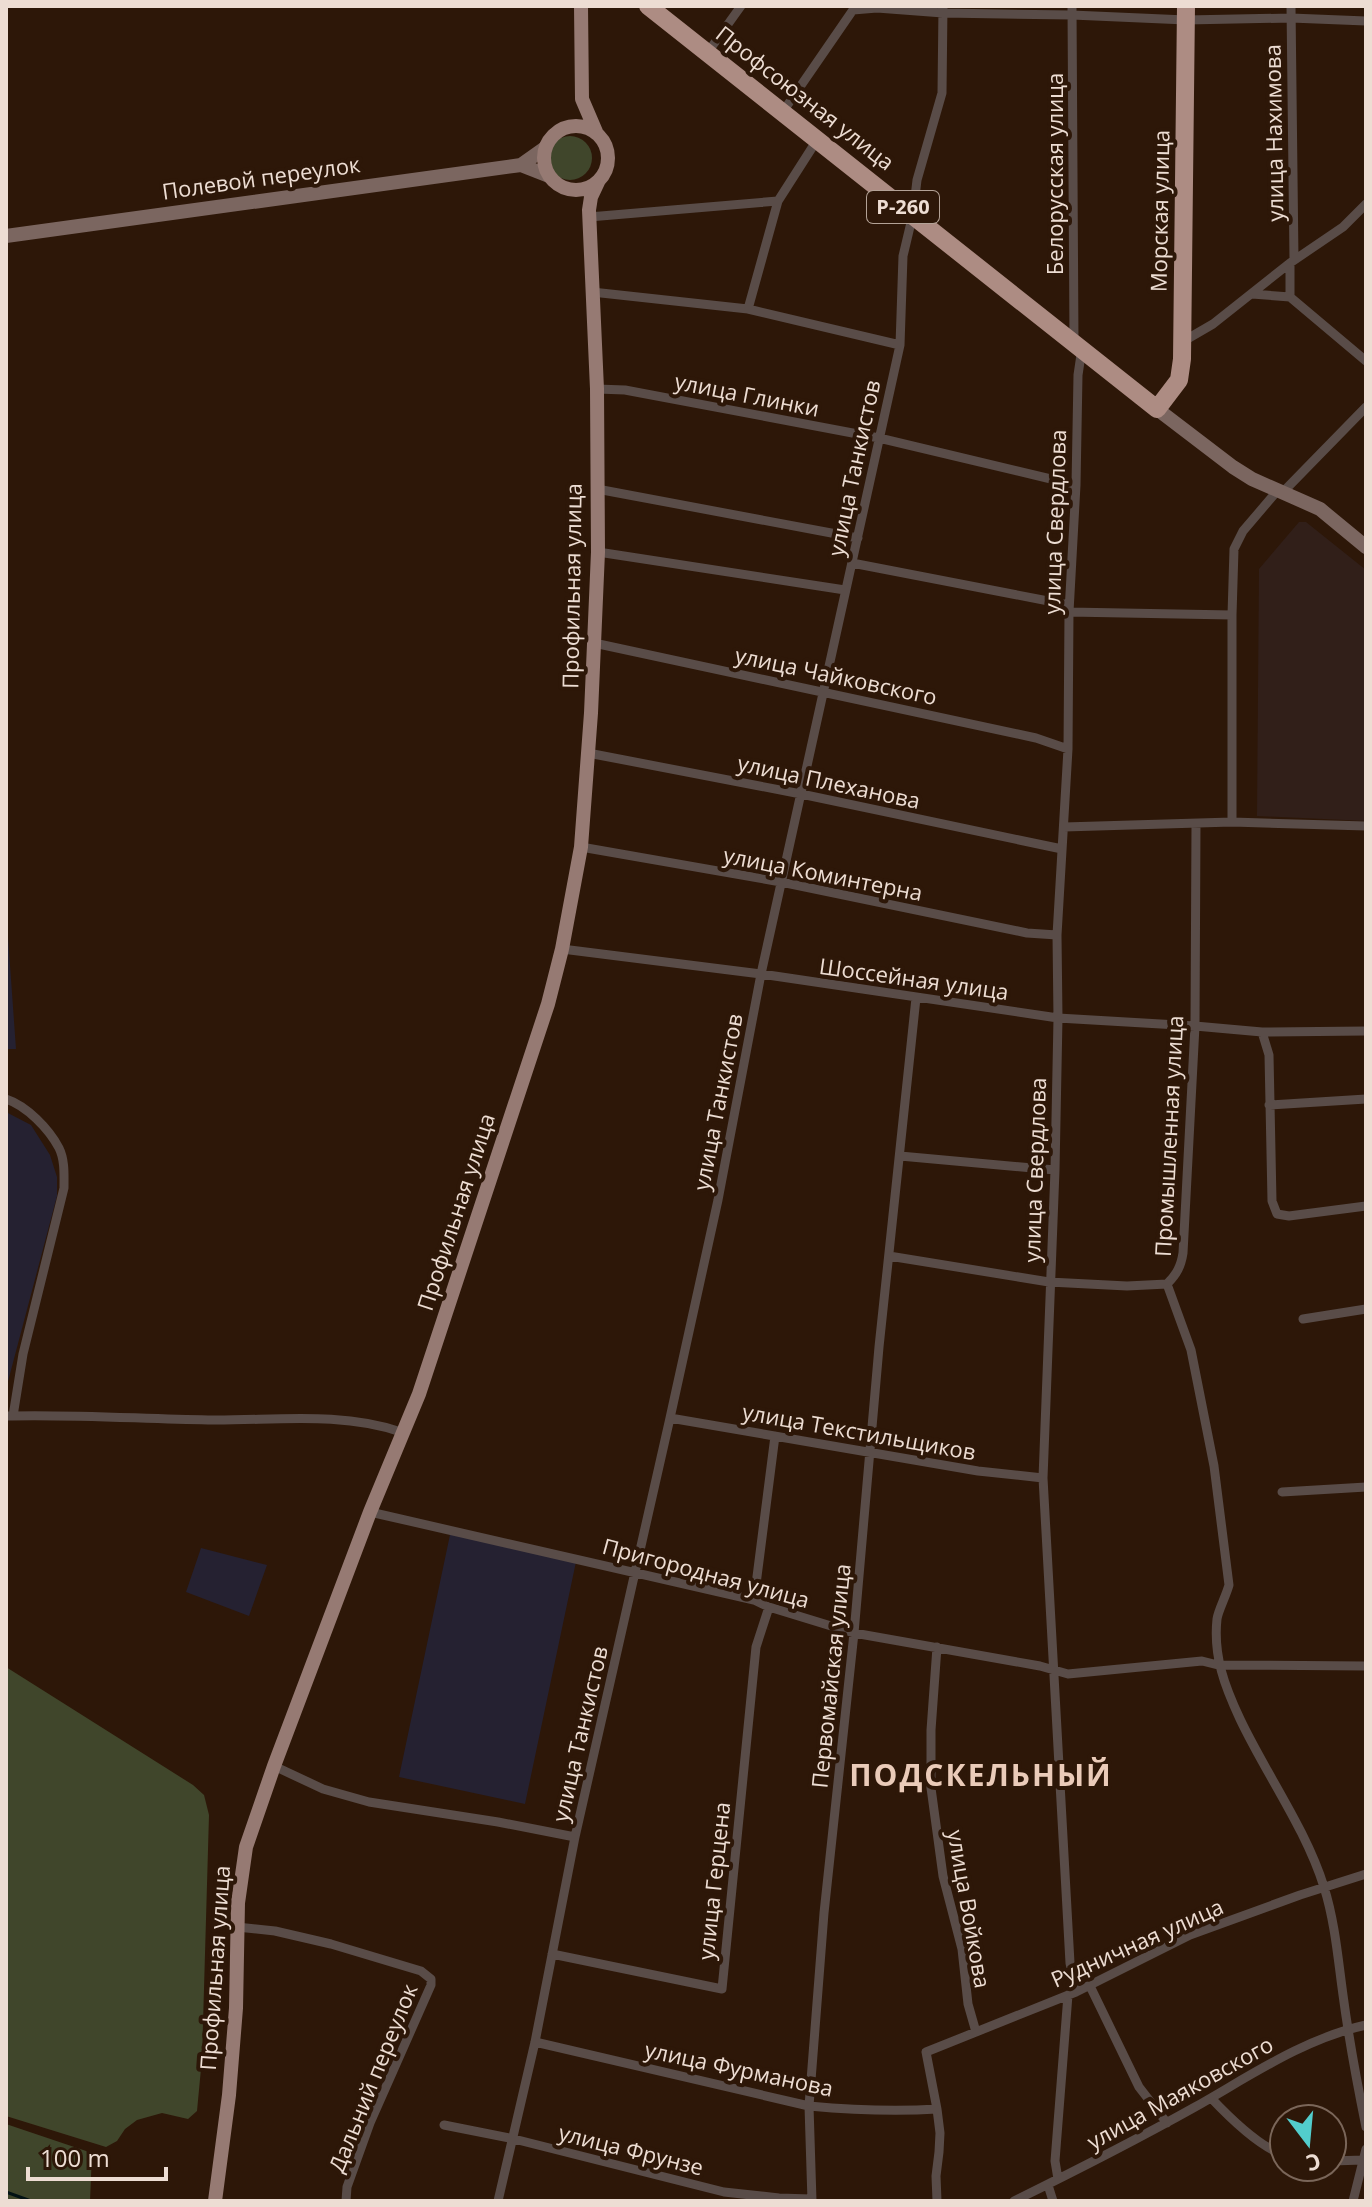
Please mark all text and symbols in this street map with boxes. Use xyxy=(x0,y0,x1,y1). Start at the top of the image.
street label: Профсоюзная улица xyxy=(710,18,901,176)
street label: улица Нахимова xyxy=(1256,44,1290,222)
street label: Белорусская улица xyxy=(1039,73,1069,275)
street label: Морская улица xyxy=(1143,130,1175,292)
street label: Полевой переулок xyxy=(160,148,362,206)
road number: Р-260 xyxy=(867,191,939,223)
street label: улица Глинки xyxy=(672,365,822,423)
street label: улица Танкистов xyxy=(820,377,886,559)
street label: улица Свердлова xyxy=(1036,429,1072,615)
street label: Профильная улица xyxy=(554,483,588,689)
street label: улица Чайковского xyxy=(732,639,940,711)
street label: улица Плеханова xyxy=(735,747,923,815)
street label: улица Коминтерна xyxy=(721,839,925,907)
street label: Шоссейная улица xyxy=(817,950,1011,1006)
street label: улица Танкистов xyxy=(685,1011,749,1193)
street label: Промышленная улица xyxy=(1147,1014,1189,1257)
street label: улица Свердлова xyxy=(1016,1077,1052,1263)
street label: Профильная улица xyxy=(409,1109,501,1314)
street label: улица Текстильщиков xyxy=(740,1396,978,1466)
street label: Пригородная улица xyxy=(599,1530,813,1614)
street label: Первомайская улица xyxy=(803,1562,857,1790)
street label: улица Танкистов xyxy=(544,1643,614,1825)
district label: ПОДСКЕЛЬНЫЙ xyxy=(849,1754,1113,1795)
street label: улица Герцена xyxy=(690,1800,736,1961)
street label: улица Войкова xyxy=(941,1827,999,1990)
street label: Профильная улица xyxy=(192,1864,236,2072)
street label: Рудничная улица xyxy=(1046,1891,1228,1994)
street label: Дальний переулок xyxy=(321,1978,424,2176)
street label: улица Маяковского xyxy=(1081,2028,1278,2156)
street label: улица Фурманова xyxy=(642,2033,836,2103)
north arrow xyxy=(1268,2103,1348,2183)
street label: улица Фрунзе xyxy=(556,2117,707,2182)
scale bar xyxy=(28,2131,166,2181)
text: 100 m xyxy=(40,2141,110,2174)
text: С xyxy=(1303,2147,1325,2180)

